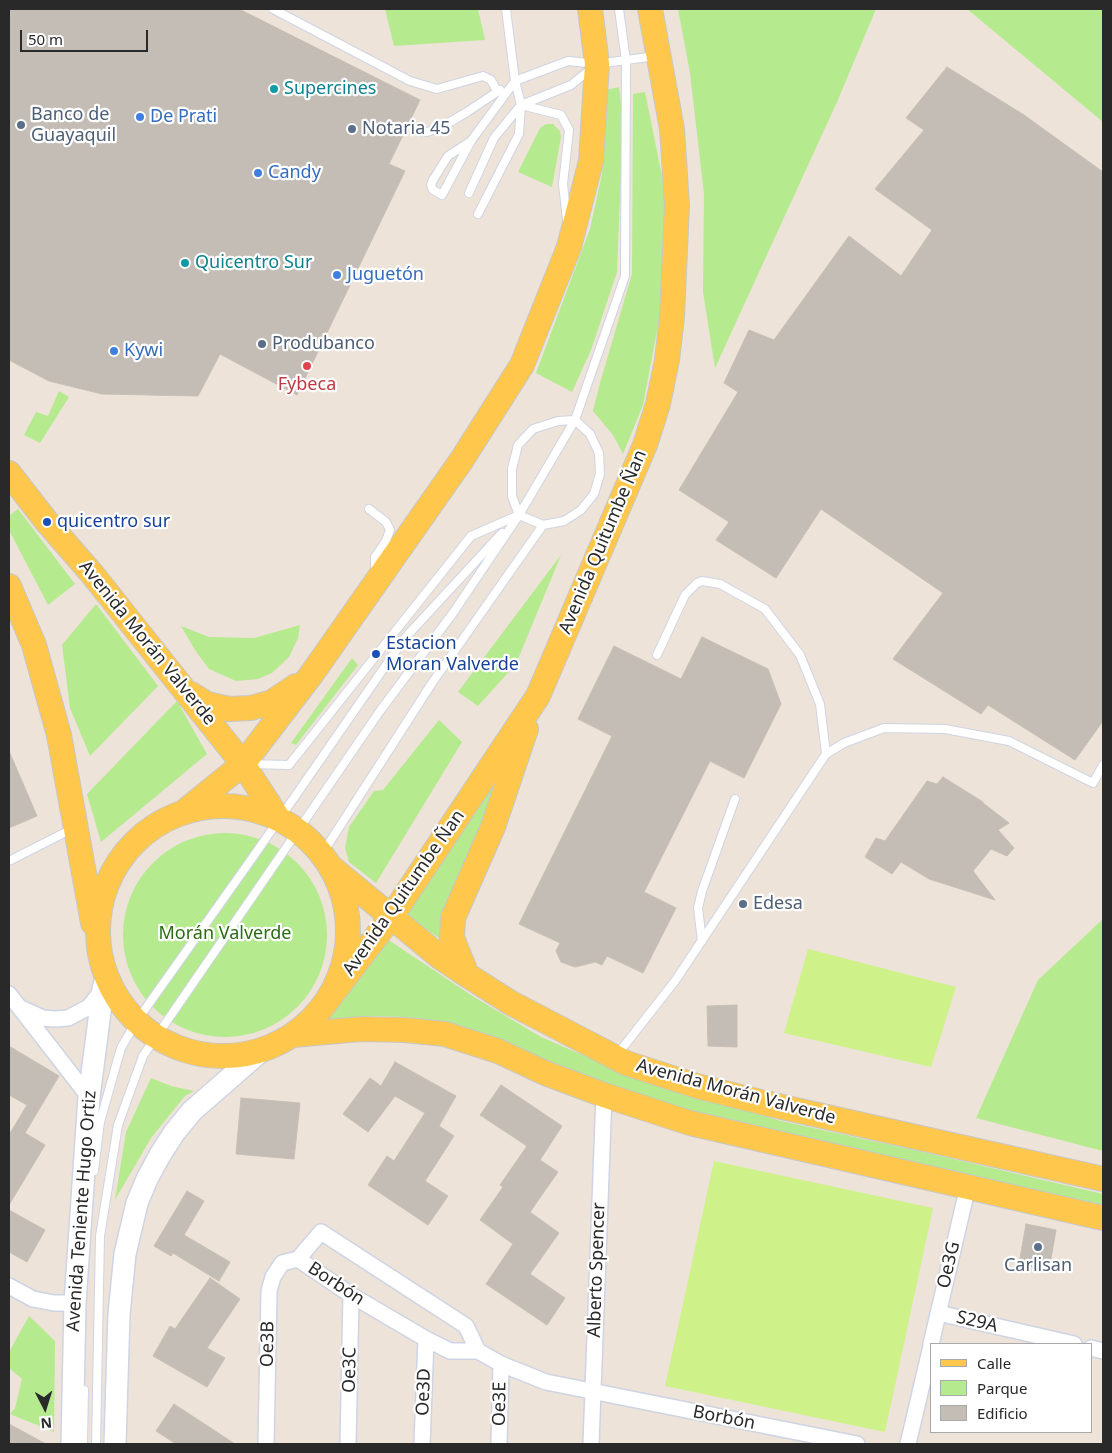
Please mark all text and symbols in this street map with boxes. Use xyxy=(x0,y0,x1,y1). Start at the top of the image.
scale bar xyxy=(22,20,150,52)
text: 50 m xyxy=(28,29,63,49)
place label: Supercines xyxy=(284,78,376,100)
marker: Supercines xyxy=(268,83,280,95)
place label: Banco de Guayaquil xyxy=(31,104,116,146)
place label: De Prati xyxy=(150,106,217,128)
marker: De Prati xyxy=(134,111,146,123)
place label: Notaria 45 xyxy=(362,118,451,140)
marker: Banco de Guayaquil xyxy=(15,119,27,131)
marker: Notaria 45 xyxy=(346,123,358,135)
place label: Candy xyxy=(268,162,321,184)
marker: Candy xyxy=(252,167,264,179)
place label: Quicentro Sur xyxy=(195,252,312,274)
marker: Quicentro Sur xyxy=(179,257,191,269)
place label: Juguetón xyxy=(347,264,424,286)
marker: Juguetón xyxy=(331,269,343,281)
place label: Produbanco xyxy=(272,333,375,355)
marker: Produbanco xyxy=(256,338,268,350)
place label: Kywi xyxy=(124,340,163,362)
marker: Kywi xyxy=(108,345,120,357)
marker: Fybeca xyxy=(301,360,313,372)
place label: Fybeca xyxy=(278,374,336,396)
street label: Avenida Quitumbe Ñan xyxy=(554,447,652,637)
place label: quicentro sur xyxy=(57,511,170,533)
marker: quicentro sur xyxy=(41,516,53,528)
street label: Avenida Morán Valverde xyxy=(74,556,220,730)
place label: Estacion Moran Valverde xyxy=(386,633,519,676)
marker: Estacion Moran Valverde xyxy=(370,648,382,660)
street label: Avenida Quitumbe Ñan xyxy=(339,806,469,980)
place label: Edesa xyxy=(753,893,803,915)
marker: Edesa xyxy=(737,898,749,910)
park label: Morán Valverde xyxy=(159,923,291,945)
street label: Avenida Morán Valverde xyxy=(634,1055,838,1129)
street label: Avenida Teniente Hugo Ortiz xyxy=(63,1090,101,1332)
street label: Alberto Spencer xyxy=(584,1202,610,1338)
street label: Oe3G xyxy=(933,1239,965,1291)
marker: Carlisan xyxy=(1032,1241,1044,1253)
place label: Carlisan xyxy=(1004,1255,1072,1277)
street label: Borbón xyxy=(304,1258,368,1310)
street label: S29A xyxy=(954,1307,1000,1337)
street label: Oe3B xyxy=(257,1321,279,1367)
legend xyxy=(930,1343,1092,1433)
street label: Oe3C xyxy=(339,1347,361,1393)
text: Calle xyxy=(977,1353,1011,1373)
street label: Oe3D xyxy=(412,1368,436,1416)
text: Parque xyxy=(977,1378,1027,1398)
street label: Oe3E xyxy=(489,1382,511,1426)
north arrow xyxy=(20,1383,70,1433)
street label: Borbón xyxy=(691,1401,757,1435)
text: Edificio xyxy=(977,1403,1028,1423)
text: N xyxy=(40,1413,53,1433)

